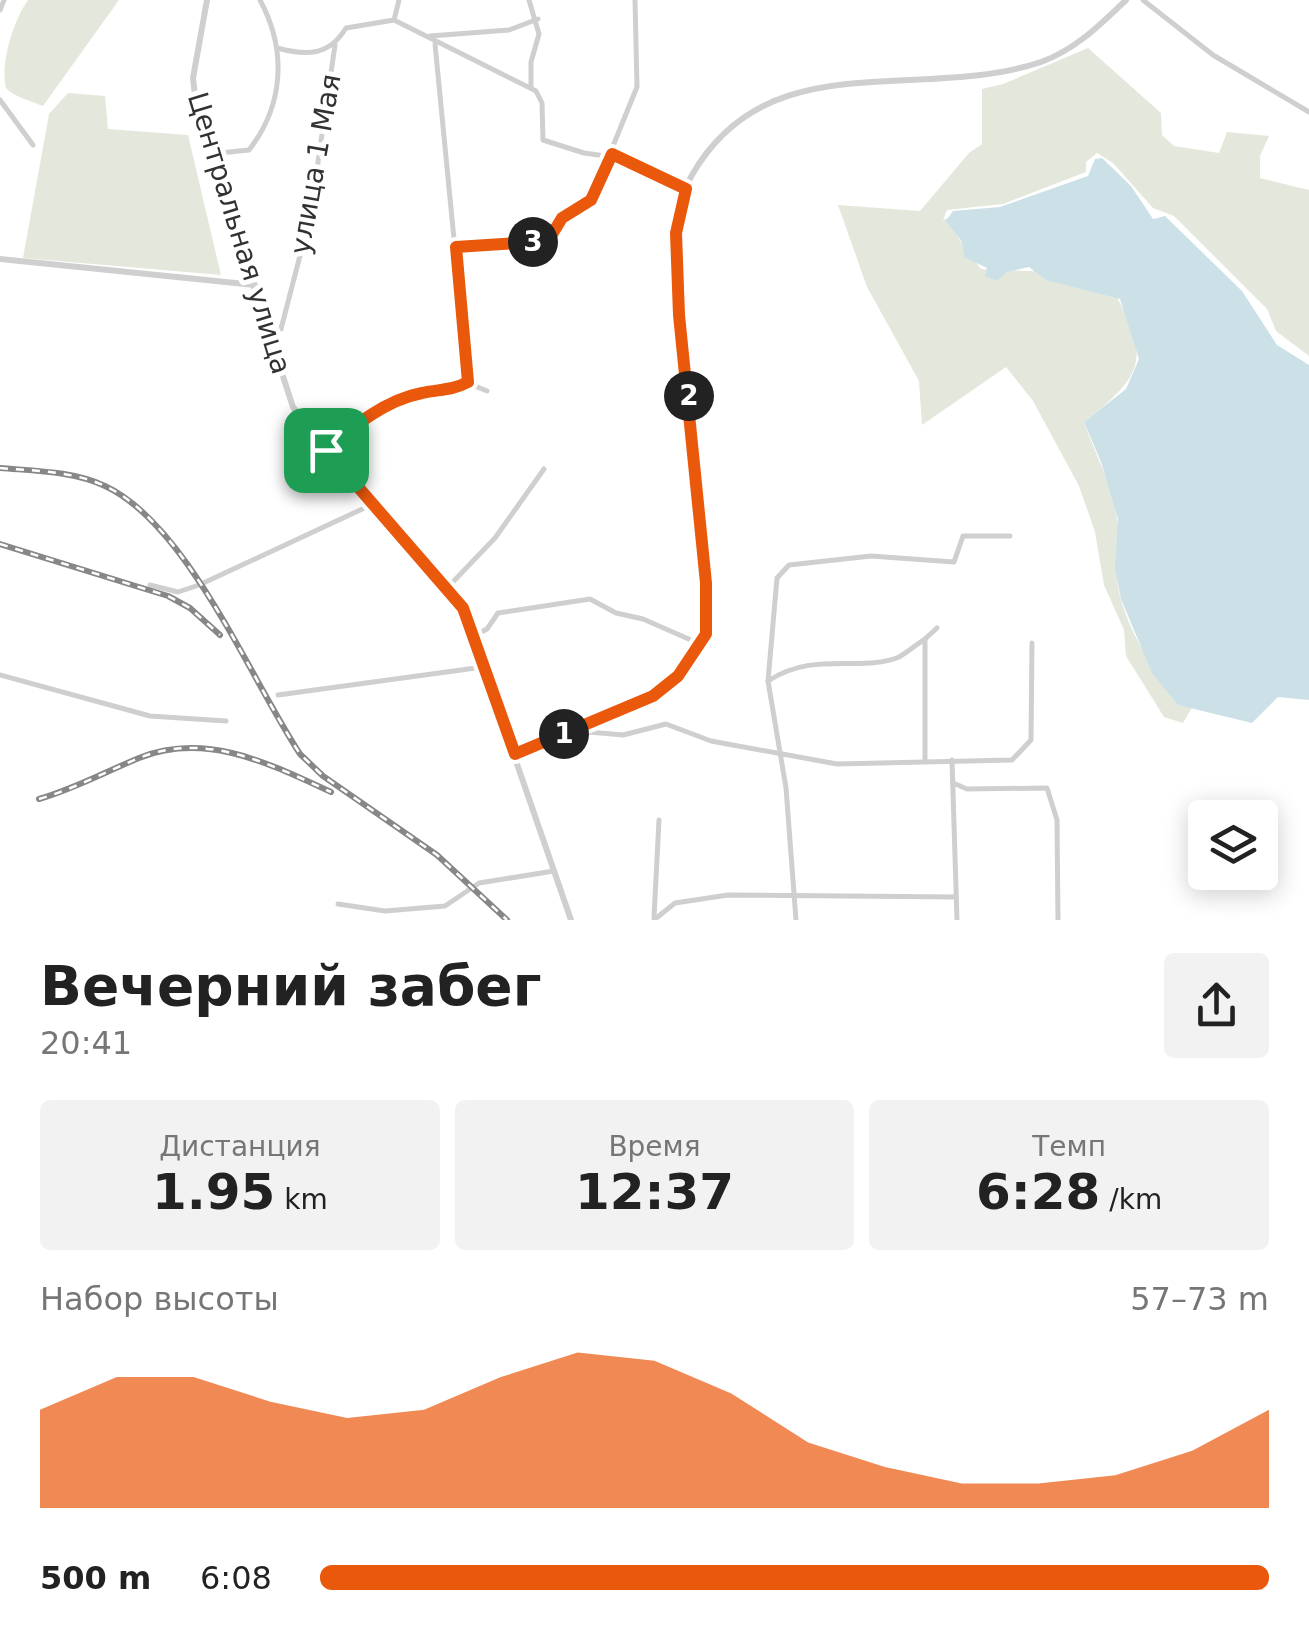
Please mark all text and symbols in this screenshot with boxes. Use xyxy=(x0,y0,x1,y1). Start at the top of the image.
street label: улица 1 Мая xyxy=(283,71,348,257)
street label: Центральная улица xyxy=(181,88,298,378)
pin: 3 xyxy=(508,217,558,267)
text: 3 xyxy=(523,225,543,258)
pin: 2 xyxy=(664,371,714,421)
text: 2 xyxy=(679,379,699,412)
pin xyxy=(284,408,369,493)
icon: arrive xyxy=(299,423,354,478)
pin: 1 xyxy=(539,709,589,759)
text: 1 xyxy=(554,717,574,750)
map controls xyxy=(1188,800,1278,890)
button: layers xyxy=(1188,800,1278,890)
button: share xyxy=(1164,953,1269,1058)
text: Вечерний забег xyxy=(40,954,541,1018)
text: 20:41 xyxy=(40,1024,132,1062)
text: Дистанция xyxy=(159,1130,321,1163)
text: Время xyxy=(608,1130,701,1163)
text: Темп xyxy=(1032,1130,1106,1163)
text: 1.95 xyxy=(152,1163,275,1221)
text: 12:37 xyxy=(575,1163,734,1221)
text: 6:28 xyxy=(976,1163,1100,1221)
text: km xyxy=(275,1183,328,1216)
text: /km xyxy=(1100,1183,1162,1216)
text: Набор высоты xyxy=(40,1280,279,1318)
text: 57–73 m xyxy=(1130,1280,1269,1318)
text: 500 m xyxy=(40,1559,151,1597)
text: 6:08 xyxy=(200,1559,272,1597)

